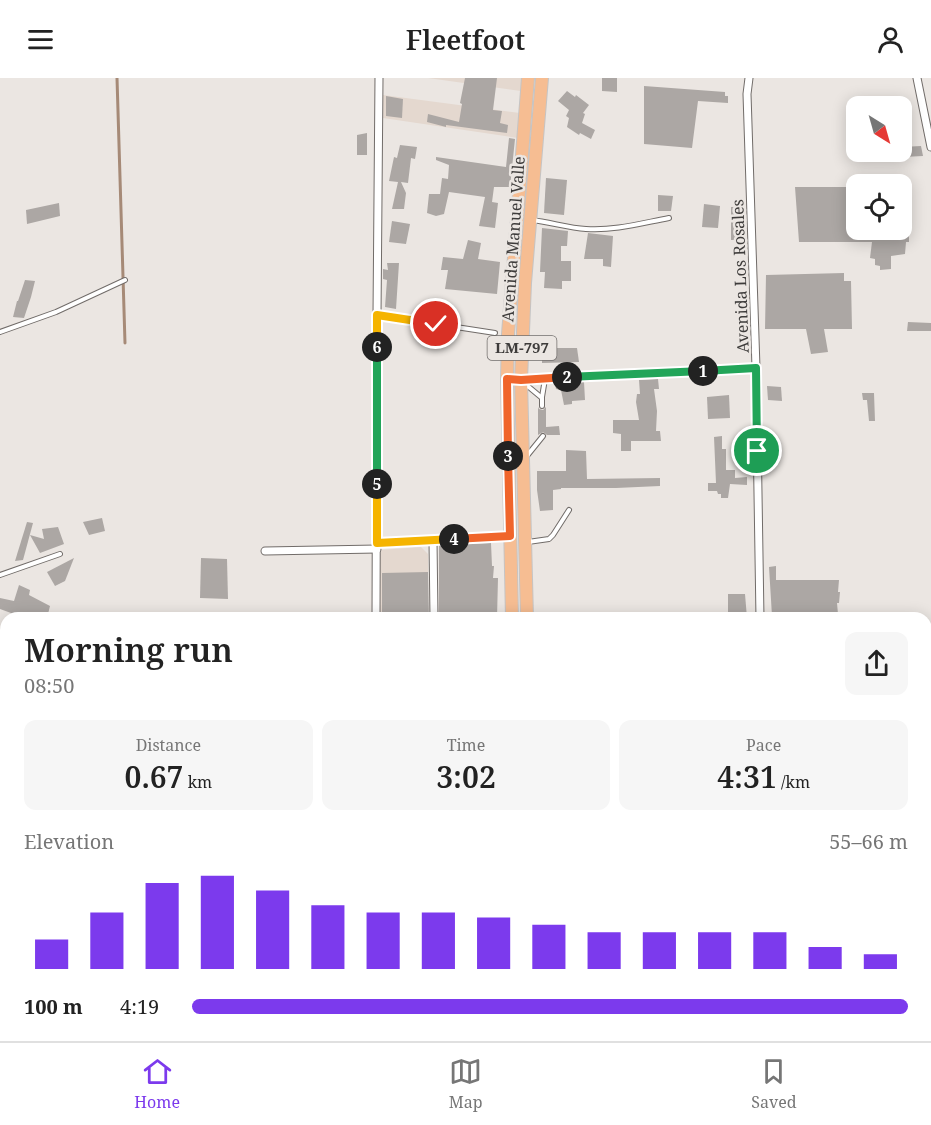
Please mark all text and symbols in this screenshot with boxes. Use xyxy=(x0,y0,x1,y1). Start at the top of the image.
text: Fleetfoot xyxy=(406,21,525,58)
icon: menu xyxy=(24,23,57,56)
icon: person xyxy=(874,23,907,56)
north arrow xyxy=(846,96,912,162)
map controls xyxy=(846,96,912,240)
street label: Avenida Manuel Valle xyxy=(496,155,530,323)
button: locate xyxy=(846,174,912,240)
street label: Avenida Los Rosales xyxy=(726,199,754,353)
pin xyxy=(410,298,461,349)
icon: check xyxy=(419,307,452,340)
pin: 6 xyxy=(362,332,392,362)
text: 6 xyxy=(372,336,382,358)
road number: LM-797 xyxy=(488,336,556,360)
pin: 1 xyxy=(688,356,718,386)
text: 1 xyxy=(698,360,708,382)
pin: 2 xyxy=(552,362,582,392)
text: 2 xyxy=(562,366,572,388)
pin xyxy=(731,425,782,476)
icon: arrive xyxy=(740,434,773,467)
pin: 3 xyxy=(493,441,523,471)
text: 3 xyxy=(503,445,513,467)
pin: 5 xyxy=(362,469,392,499)
text: 5 xyxy=(372,473,382,495)
pin: 4 xyxy=(439,524,469,554)
text: 4 xyxy=(449,528,459,550)
text: Morning run xyxy=(24,627,233,672)
button: share xyxy=(845,632,908,695)
text: 08:50 xyxy=(24,672,74,699)
text: Distance xyxy=(136,734,201,756)
text: Time xyxy=(447,734,485,756)
text: Pace xyxy=(746,734,781,756)
text: 0.67 xyxy=(125,756,184,797)
text: 3:02 xyxy=(436,756,496,797)
text: 4:31 xyxy=(717,756,777,797)
text: km xyxy=(184,771,212,793)
text: /km xyxy=(777,771,810,793)
text: Elevation xyxy=(24,828,114,855)
text: 55–66 m xyxy=(829,828,908,855)
text: 100 m xyxy=(24,993,83,1020)
text: 4:19 xyxy=(120,993,159,1020)
tab: Home xyxy=(134,1055,180,1113)
tab: Map xyxy=(449,1055,483,1113)
tab: Saved xyxy=(751,1055,797,1113)

